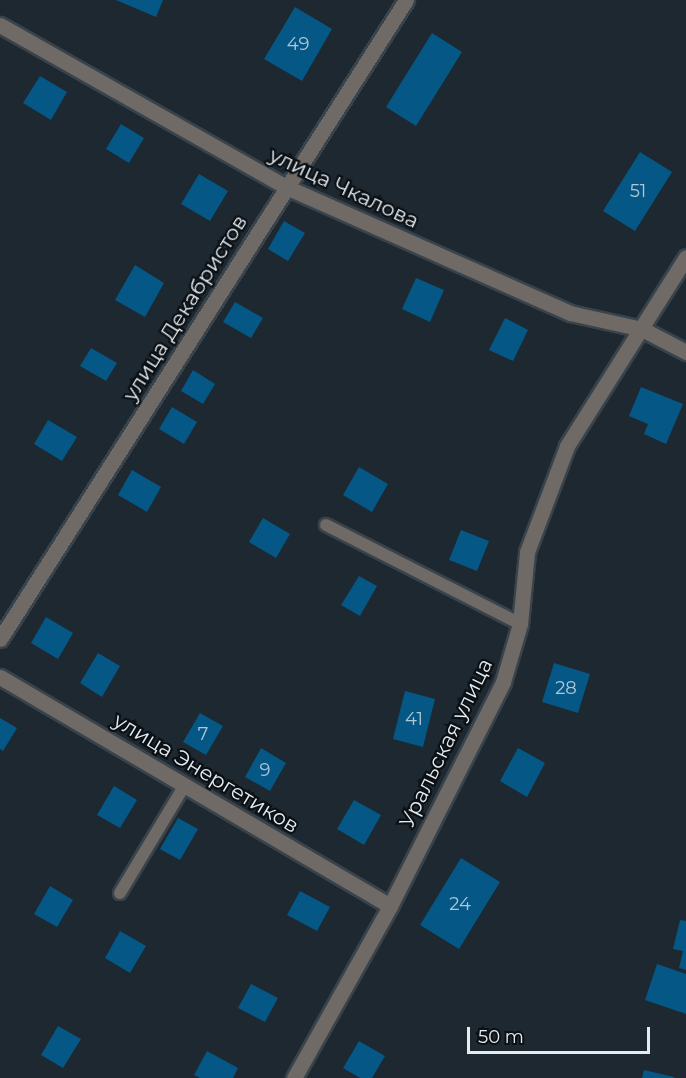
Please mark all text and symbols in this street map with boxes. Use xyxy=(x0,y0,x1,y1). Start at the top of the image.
house number: 49 xyxy=(287,33,309,55)
street label: улица Чкалова xyxy=(265,142,423,234)
house number: 51 xyxy=(630,180,646,202)
street label: улица Декабристов xyxy=(117,210,253,406)
street label: Уральская улица xyxy=(394,654,498,832)
house number: 28 xyxy=(555,677,577,699)
street label: улица Энергетиков xyxy=(109,708,303,838)
house number: 41 xyxy=(405,708,423,730)
house number: 7 xyxy=(198,723,208,745)
house number: 9 xyxy=(260,759,270,781)
house number: 24 xyxy=(449,893,471,915)
scale bar xyxy=(470,1015,653,1053)
text: 50 m xyxy=(478,1026,524,1048)

